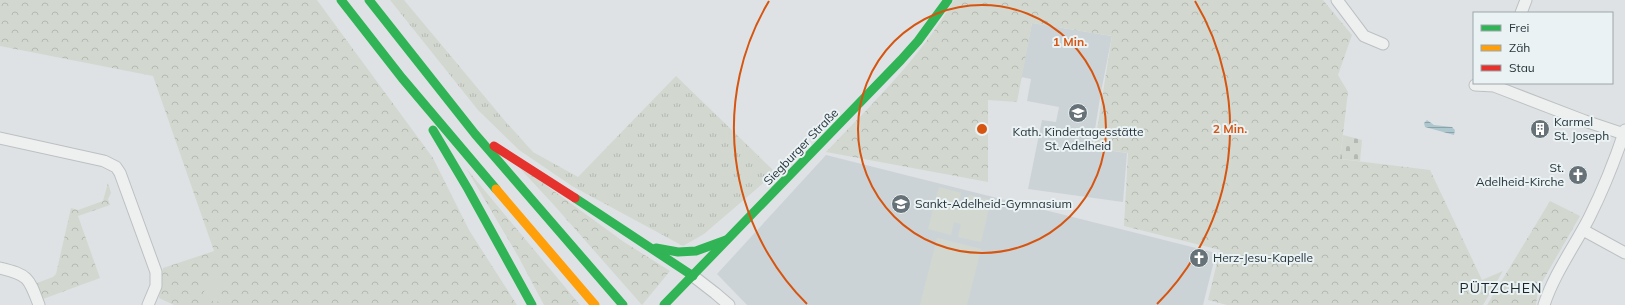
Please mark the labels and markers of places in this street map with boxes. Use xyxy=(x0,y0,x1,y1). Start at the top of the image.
school or university icon: Kath. Kindertagesstätte St. Adelheid xyxy=(1067,102,1089,124)
place label: Karmel St. Joseph xyxy=(1554,114,1609,143)
building icon: Karmel St. Joseph xyxy=(1529,118,1551,140)
centre of rings xyxy=(975,122,989,136)
place label: Kath. Kindertagesstätte St. Adelheid xyxy=(1013,124,1143,153)
place label: St. Adelheid-Kirche xyxy=(1476,160,1564,189)
church icon: St. Adelheid-Kirche xyxy=(1567,164,1589,186)
school or university icon: Sankt-Adelheid-Gymnasium xyxy=(890,193,912,215)
place label: Sankt-Adelheid-Gymnasium xyxy=(915,196,1072,211)
church icon: Herz-Jesu-Kapelle xyxy=(1188,247,1210,269)
place label: Herz-Jesu-Kapelle xyxy=(1213,250,1313,265)

